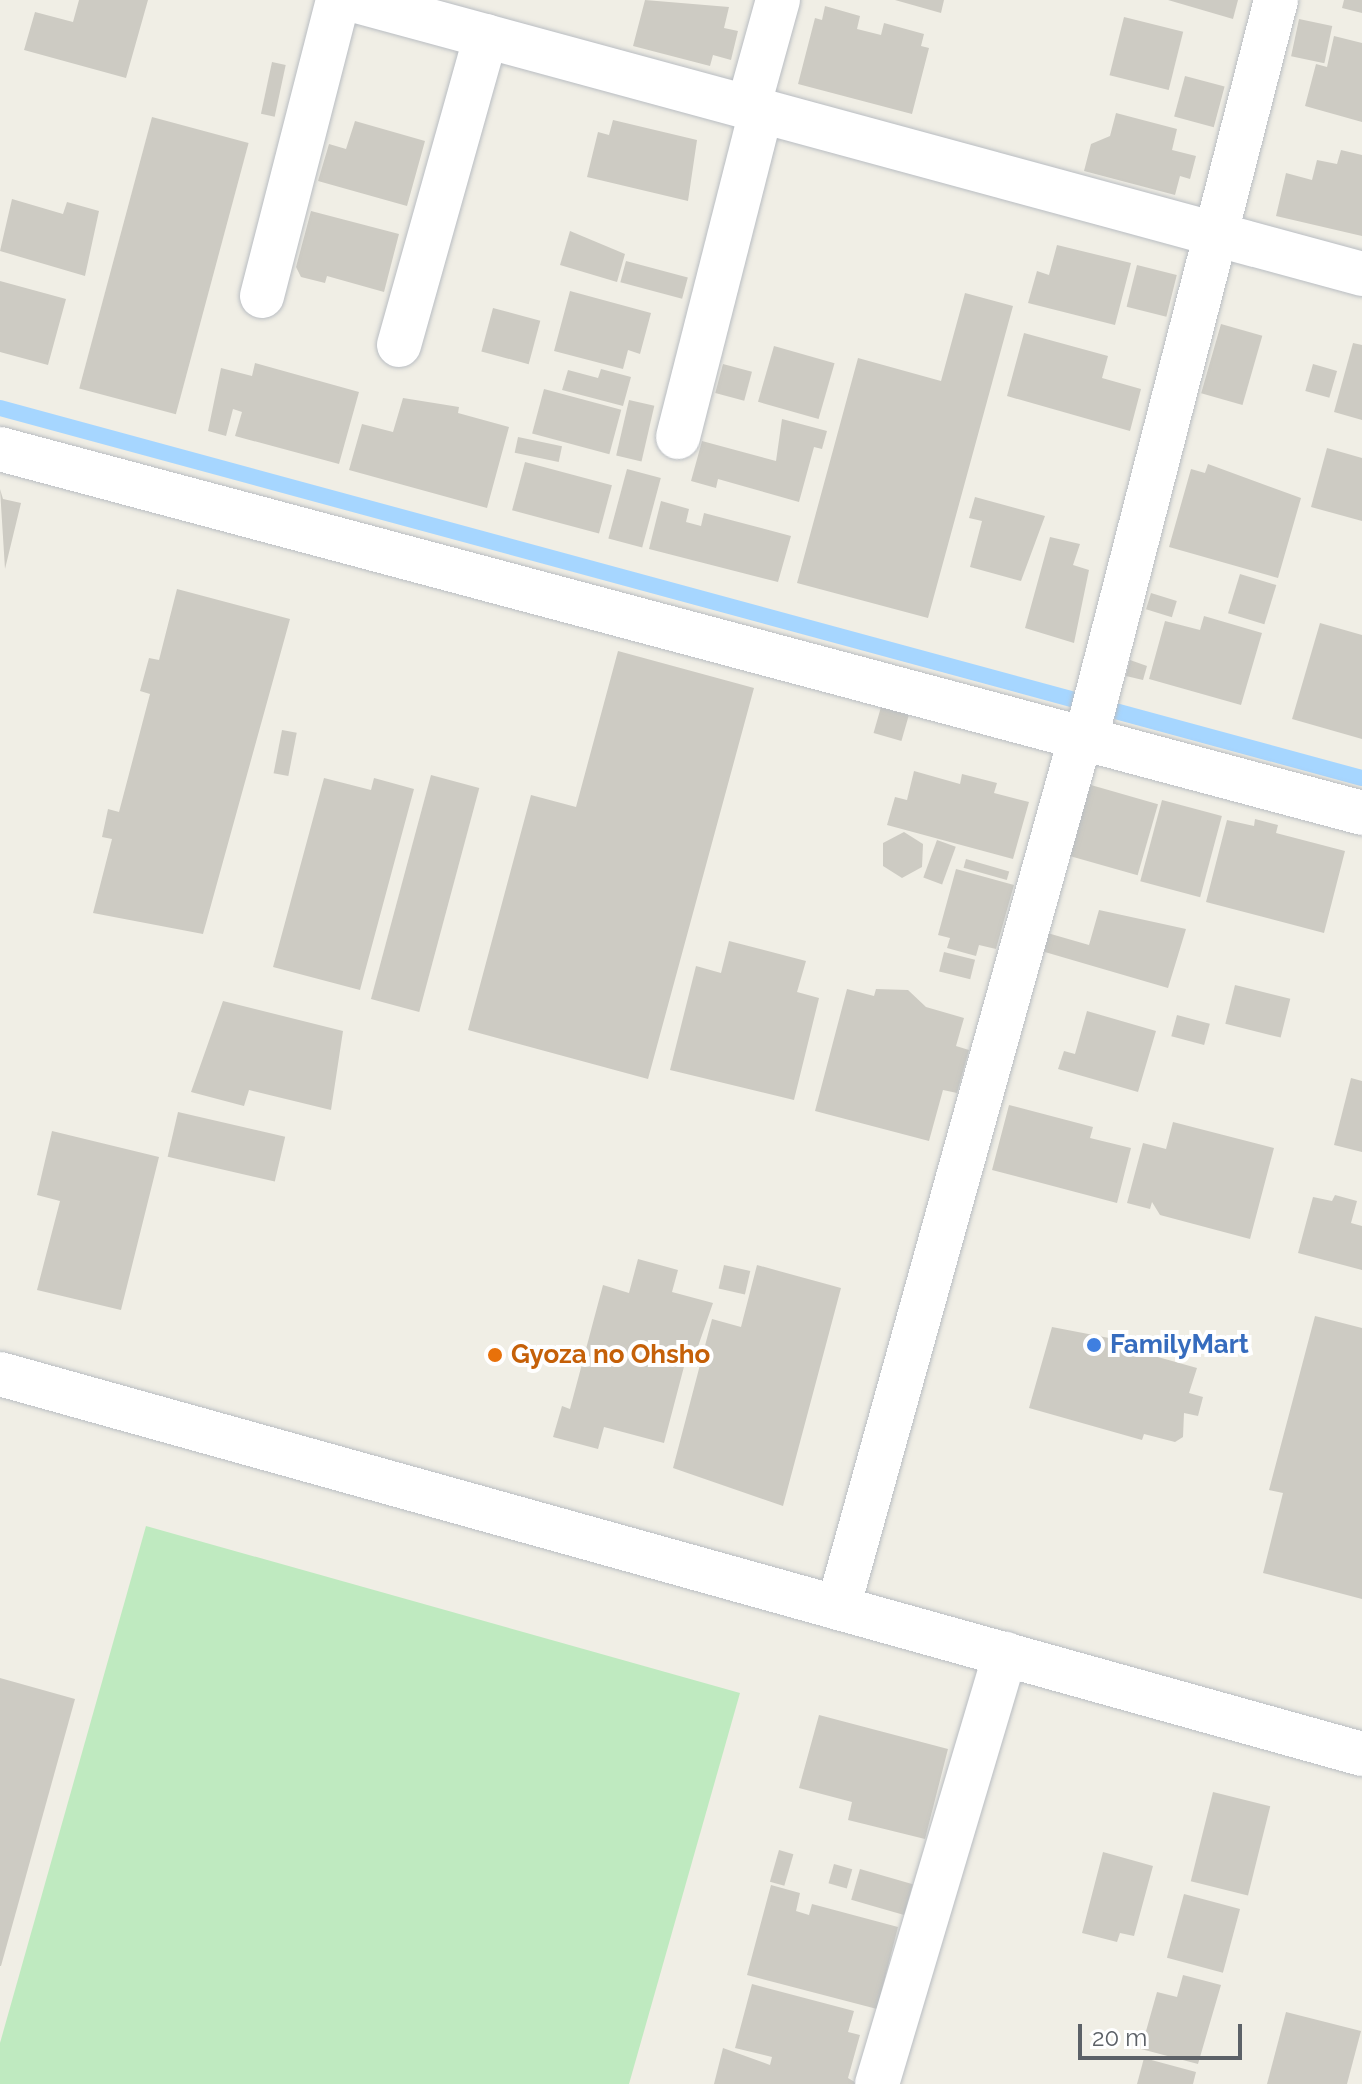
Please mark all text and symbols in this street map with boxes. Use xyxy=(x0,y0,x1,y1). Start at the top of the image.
place label: FamilyMart xyxy=(1110,1329,1249,1361)
marker: FamilyMart xyxy=(1085,1336,1103,1354)
place label: Gyoza no Ohsho xyxy=(511,1339,710,1371)
marker: Gyoza no Ohsho xyxy=(486,1346,504,1364)
scale bar xyxy=(1082,2008,1246,2058)
text: 20 m xyxy=(1092,2023,1147,2052)

